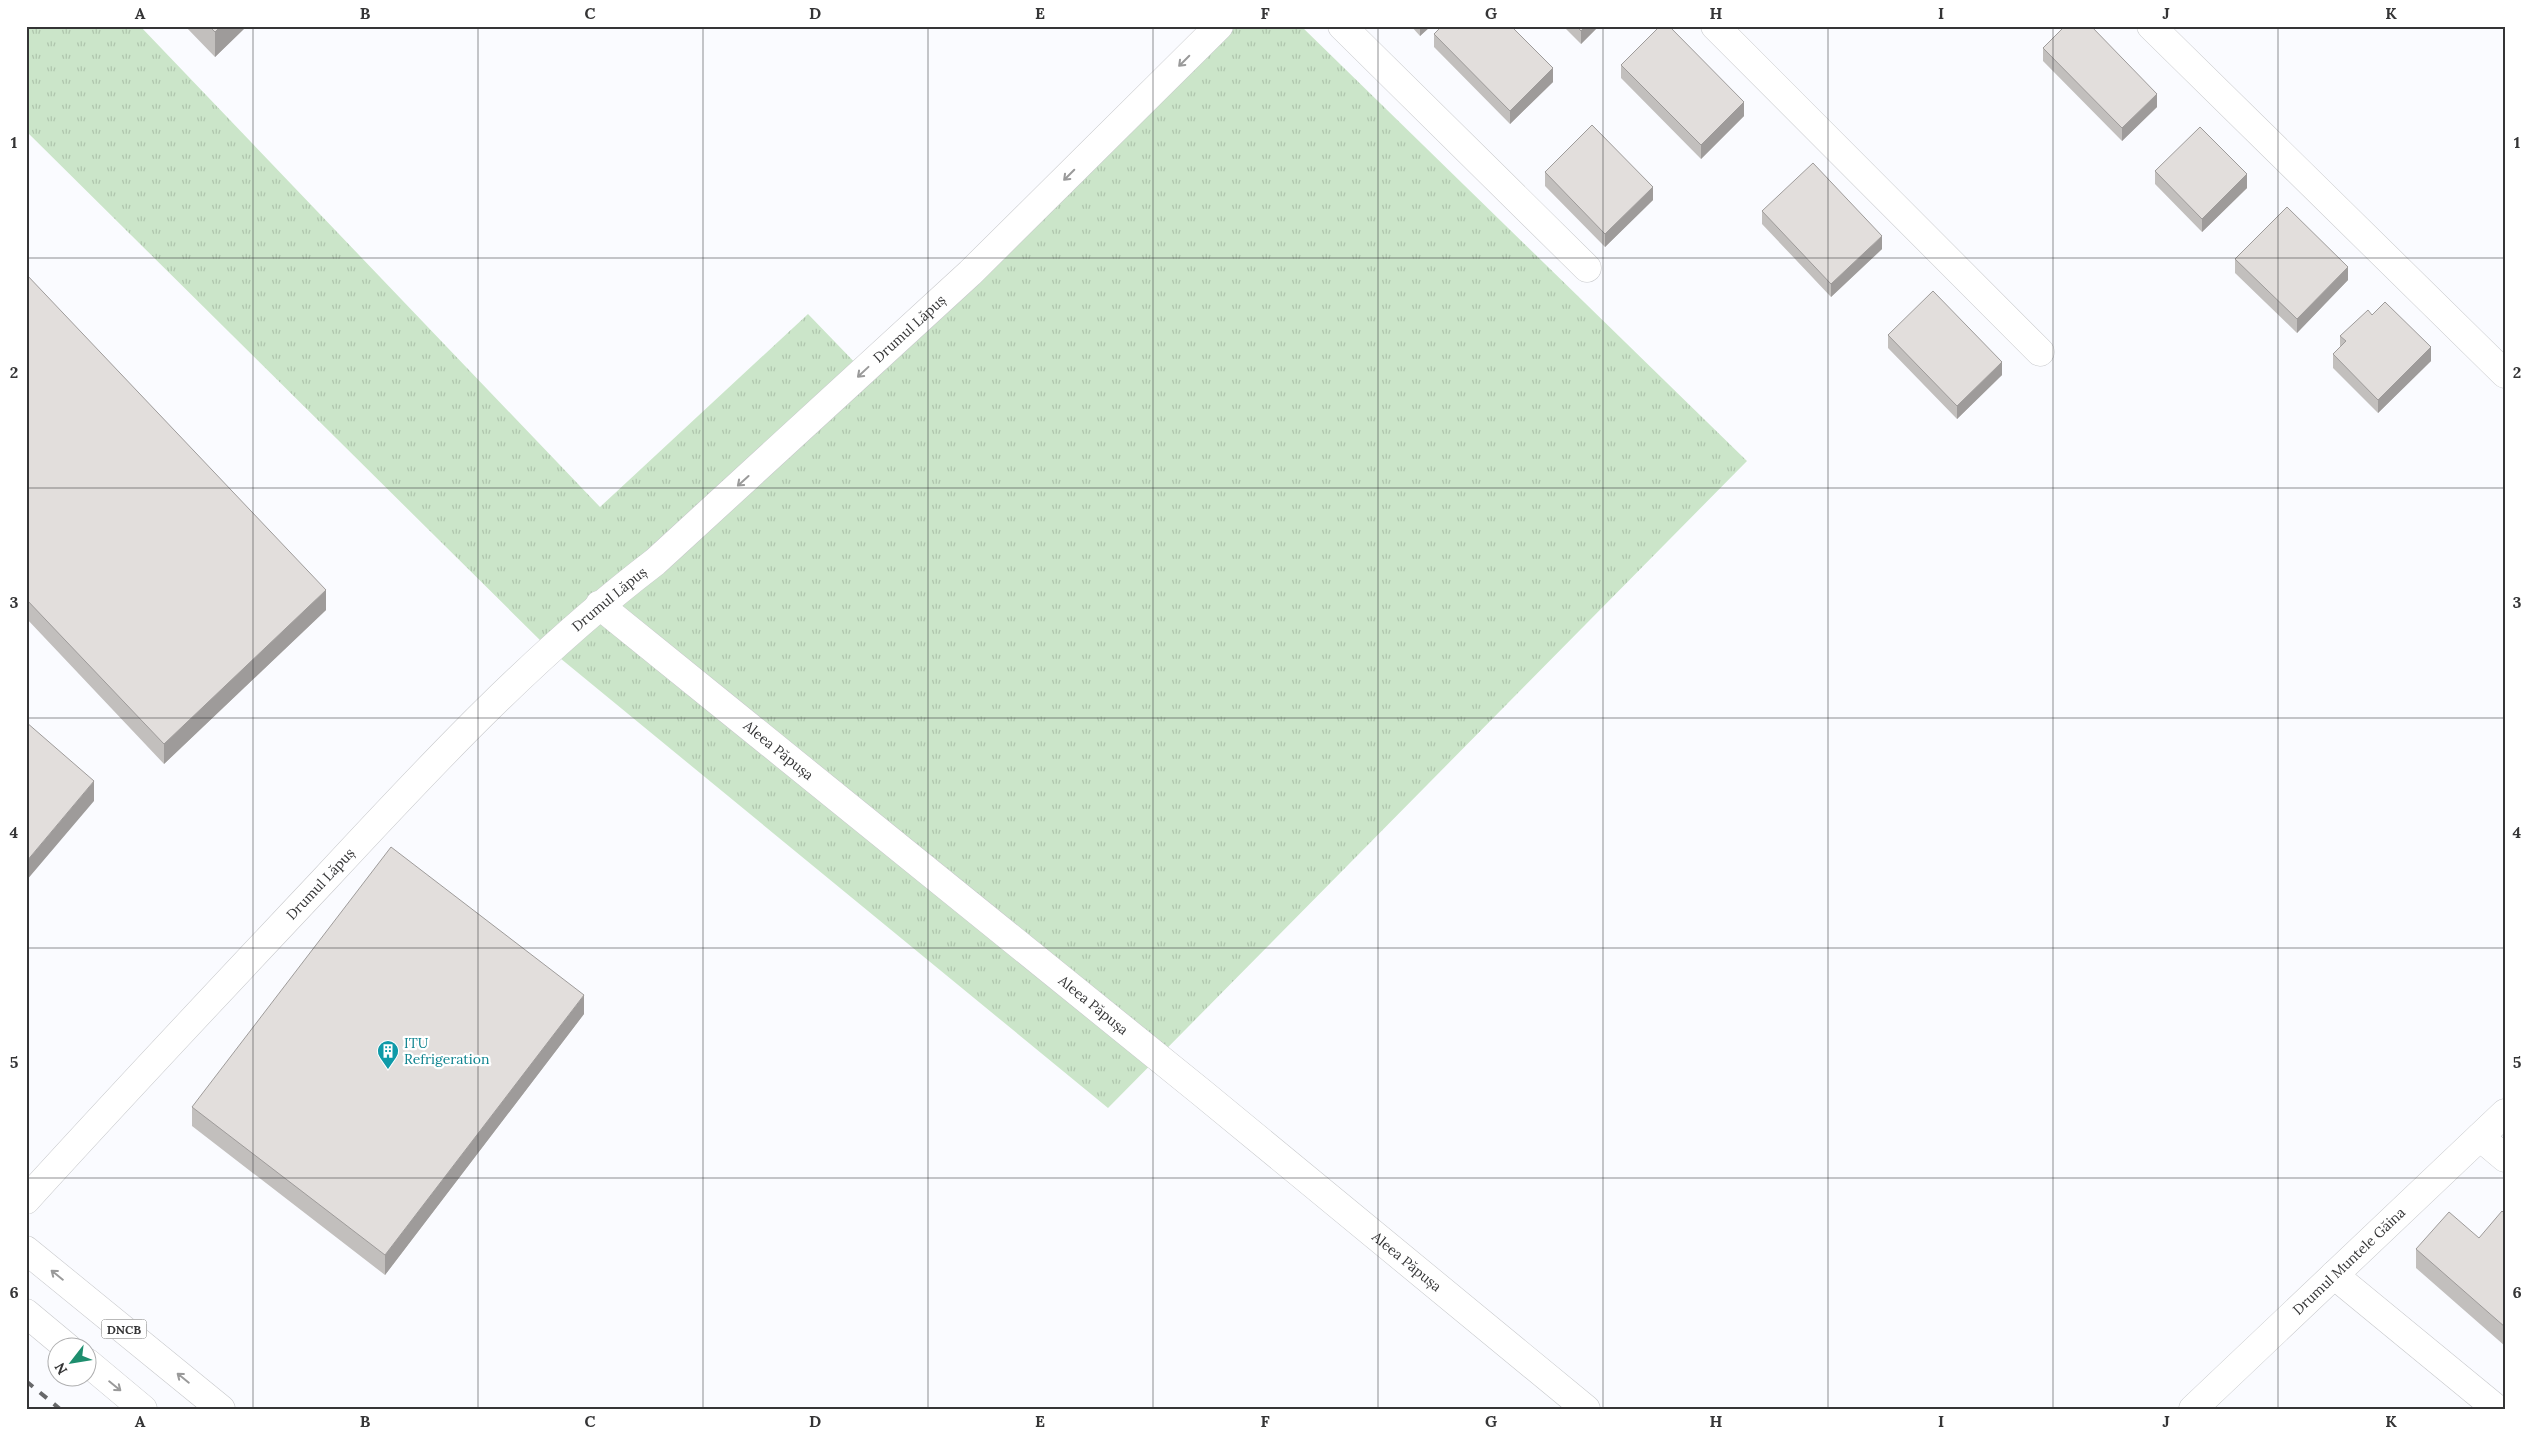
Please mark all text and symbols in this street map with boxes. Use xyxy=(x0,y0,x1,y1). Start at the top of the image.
text: A xyxy=(135,3,146,23)
text: B xyxy=(360,3,371,23)
text: C xyxy=(584,3,596,23)
text: D xyxy=(809,3,821,23)
text: E xyxy=(1035,3,1045,23)
text: F xyxy=(1260,3,1270,23)
text: G xyxy=(1485,3,1497,23)
text: H xyxy=(1710,3,1723,23)
text: I xyxy=(1938,3,1944,23)
text: J xyxy=(2162,3,2170,23)
text: K xyxy=(2385,3,2397,23)
one-way arrow xyxy=(1178,54,1190,67)
text: 1 xyxy=(11,132,17,152)
text: 1 xyxy=(2514,132,2520,152)
one-way arrow xyxy=(1063,169,1075,181)
street label: Drumul Lăpuș xyxy=(869,291,949,366)
text: 2 xyxy=(10,362,18,382)
text: 2 xyxy=(2513,362,2521,382)
one-way arrow xyxy=(856,366,869,378)
one-way arrow xyxy=(736,476,749,487)
street label: Drumul Lăpuș xyxy=(568,563,650,635)
text: 3 xyxy=(10,592,19,612)
text: 3 xyxy=(2513,592,2522,612)
street label: Aleea Păpușa xyxy=(739,716,817,784)
text: 4 xyxy=(10,822,19,842)
text: 4 xyxy=(2513,822,2522,842)
street label: Drumul Lăpuș xyxy=(282,844,358,924)
street label: Aleea Păpușa xyxy=(1054,971,1132,1039)
place label: ITU Refrigeration xyxy=(404,1034,490,1068)
building icon: ITU Refrigeration xyxy=(376,1039,400,1070)
text: 5 xyxy=(10,1052,19,1072)
text: 5 xyxy=(2513,1052,2522,1072)
street label: Drumul Muntele Găina xyxy=(2289,1203,2409,1319)
street label: Aleea Păpușa xyxy=(1368,1227,1445,1295)
one-way arrow xyxy=(51,1270,64,1281)
text: 6 xyxy=(9,1282,19,1302)
text: 6 xyxy=(2512,1282,2522,1302)
road number: DNCB xyxy=(102,1320,146,1338)
north arrow xyxy=(48,1338,98,1388)
text: N xyxy=(50,1359,71,1378)
one-way arrow xyxy=(177,1372,190,1384)
one-way arrow xyxy=(108,1380,121,1391)
text: A xyxy=(135,1411,146,1431)
text: B xyxy=(360,1411,371,1431)
text: C xyxy=(584,1411,596,1431)
text: D xyxy=(809,1411,821,1431)
text: E xyxy=(1035,1411,1045,1431)
text: F xyxy=(1260,1411,1270,1431)
text: G xyxy=(1485,1411,1497,1431)
text: H xyxy=(1710,1411,1723,1431)
text: I xyxy=(1938,1411,1944,1431)
text: J xyxy=(2162,1411,2170,1431)
text: K xyxy=(2385,1411,2397,1431)

